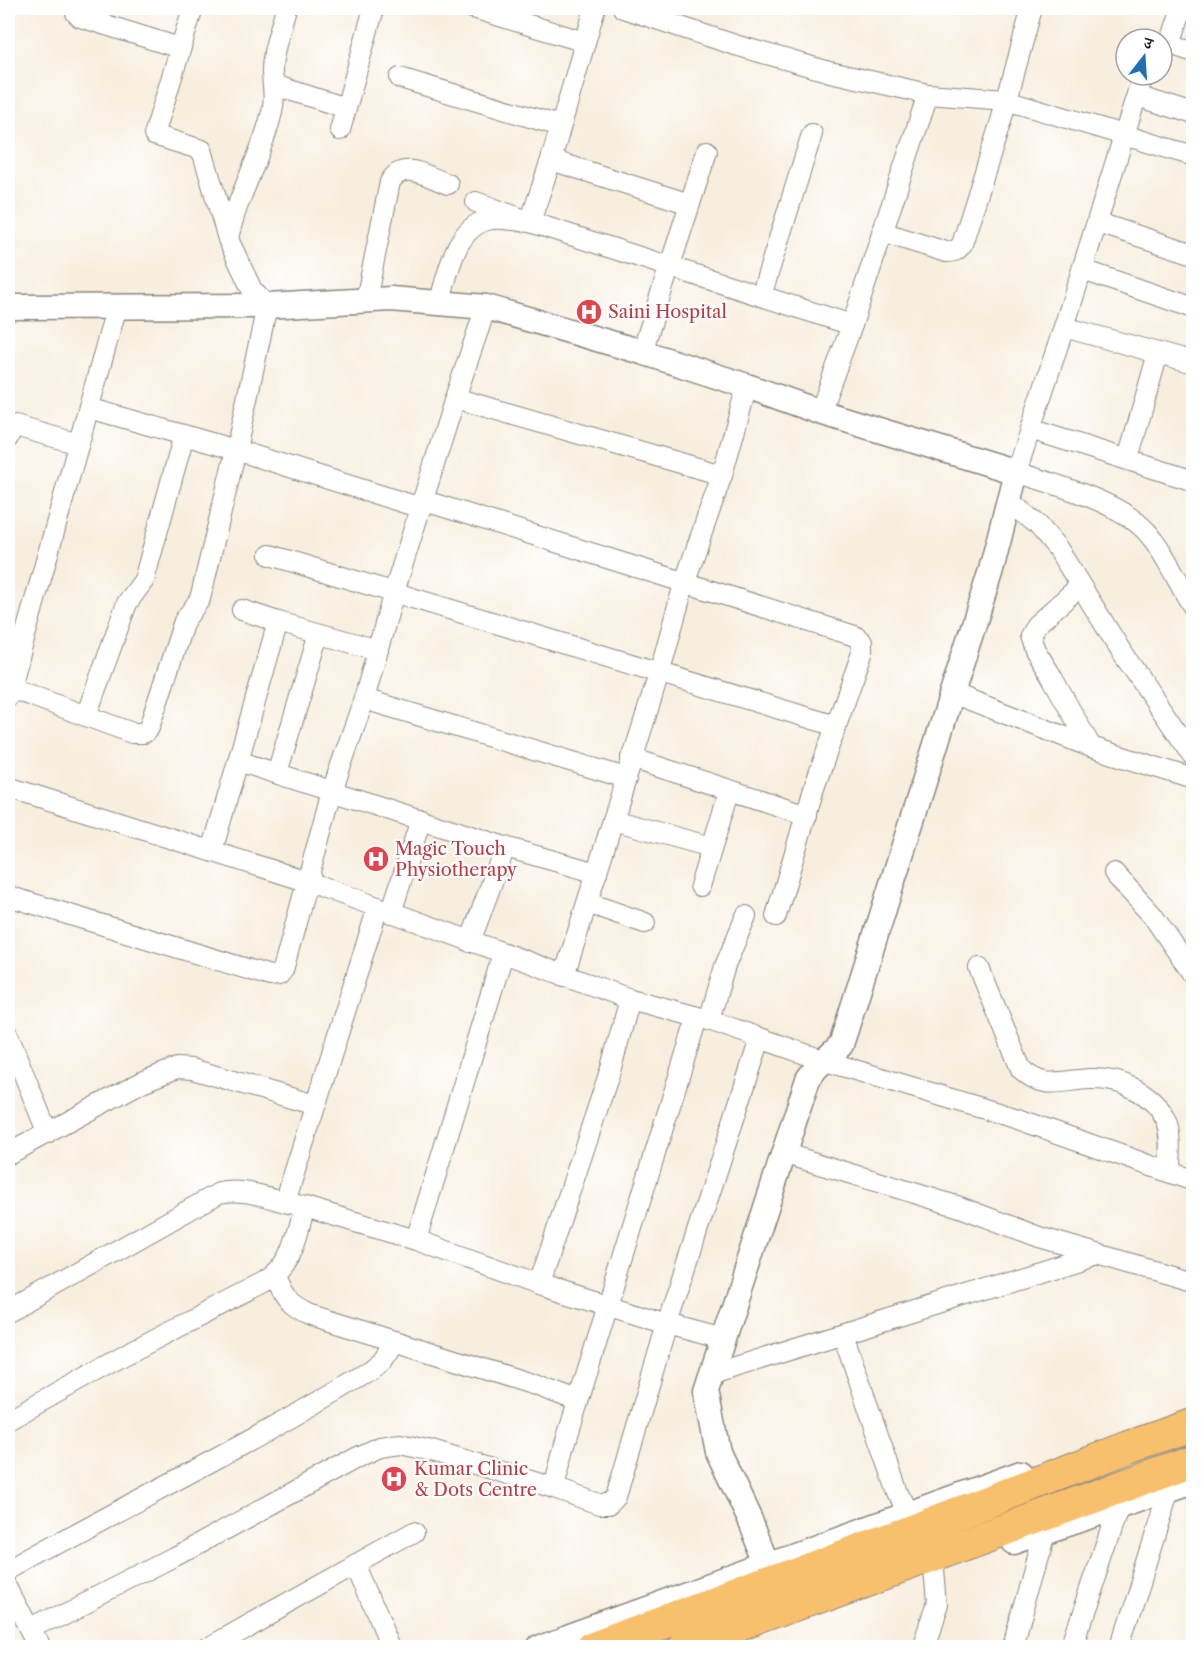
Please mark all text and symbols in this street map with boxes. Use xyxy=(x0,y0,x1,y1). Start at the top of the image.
north arrow xyxy=(1114,27,1174,87)
text: उ xyxy=(1141,32,1157,54)
hospital icon: Saini Hospital xyxy=(574,297,604,327)
place label: Saini Hospital xyxy=(608,301,727,323)
place label: Magic Touch Physiotherapy xyxy=(395,838,518,881)
hospital icon: Magic Touch Physiotherapy xyxy=(361,844,391,874)
place label: Kumar Clinic & Dots Centre xyxy=(414,1458,537,1501)
hospital icon: Kumar Clinic & Dots Centre xyxy=(379,1464,409,1494)

